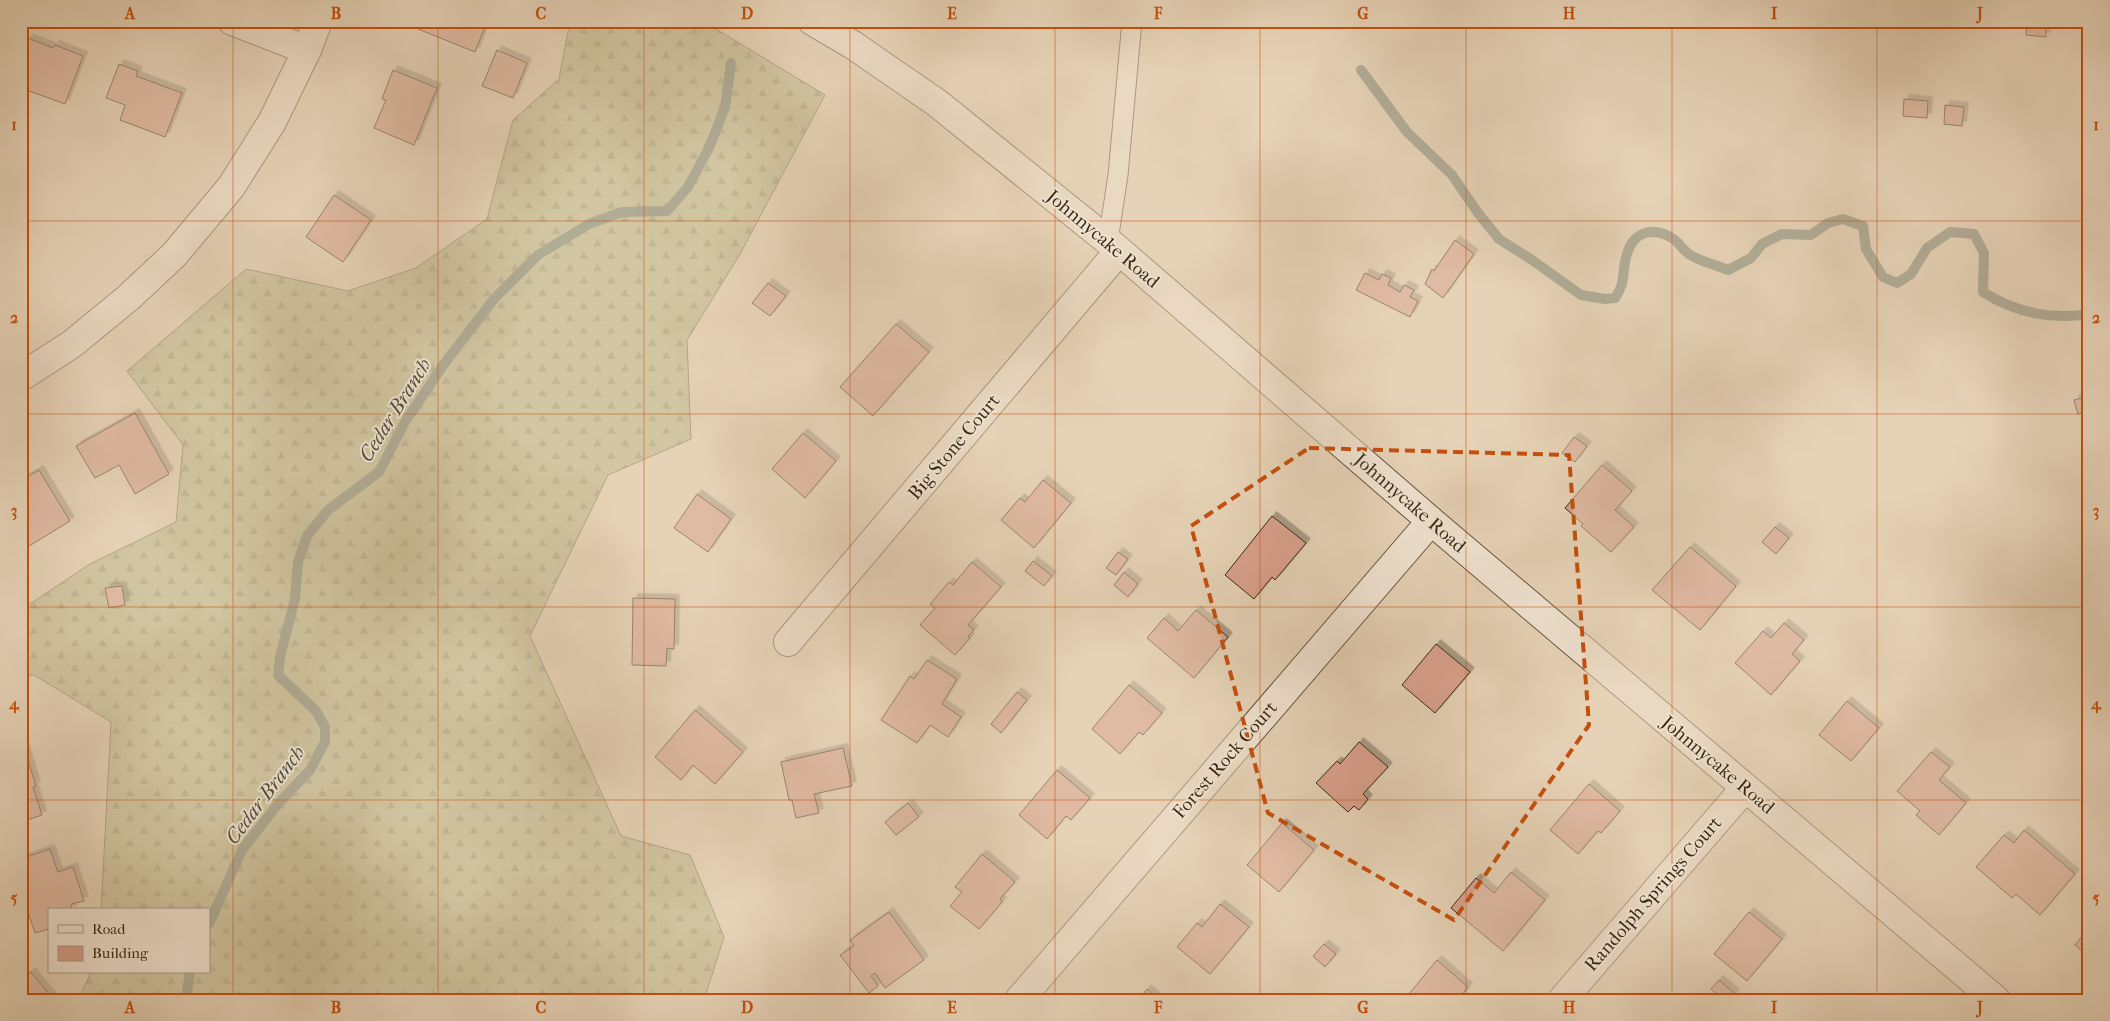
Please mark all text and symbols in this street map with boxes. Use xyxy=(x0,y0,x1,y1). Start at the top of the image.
text: A xyxy=(124,4,136,23)
text: B xyxy=(331,4,341,23)
text: C xyxy=(536,4,547,23)
text: D xyxy=(741,4,753,23)
text: E xyxy=(947,4,957,23)
text: F xyxy=(1153,4,1163,23)
text: G xyxy=(1357,4,1369,23)
text: H xyxy=(1563,4,1576,23)
text: I xyxy=(1771,4,1778,23)
text: J xyxy=(1975,4,1983,24)
text: 1 xyxy=(11,115,17,134)
text: 1 xyxy=(2093,115,2099,134)
street label: Johnnycake Road xyxy=(1041,184,1164,293)
text: 2 xyxy=(10,308,18,327)
text: 2 xyxy=(2092,308,2100,327)
water label: Cedar Branch xyxy=(354,354,436,466)
street label: Big Stone Court xyxy=(904,390,1005,504)
street label: Johnnycake Road xyxy=(1348,447,1471,558)
text: 3 xyxy=(11,501,17,521)
text: 3 xyxy=(2093,501,2099,521)
text: 4 xyxy=(8,694,20,714)
text: 4 xyxy=(2090,694,2102,714)
street label: Forest Rock Court xyxy=(1168,697,1282,823)
street label: Johnnycake Road xyxy=(1656,710,1779,819)
water label: Cedar Branch xyxy=(221,741,309,849)
street label: Randolph Springs Court xyxy=(1580,812,1726,976)
text: 5 xyxy=(11,888,18,907)
text: 5 xyxy=(2093,888,2100,907)
legend xyxy=(48,908,210,974)
text: Road xyxy=(92,920,126,938)
text: Building xyxy=(92,944,149,962)
text: A xyxy=(124,998,136,1017)
text: B xyxy=(331,998,341,1017)
text: C xyxy=(536,998,547,1017)
text: D xyxy=(741,998,753,1017)
text: E xyxy=(947,998,957,1017)
text: F xyxy=(1153,998,1163,1017)
text: G xyxy=(1357,998,1369,1017)
text: H xyxy=(1563,998,1576,1017)
text: I xyxy=(1771,998,1778,1017)
text: J xyxy=(1975,998,1983,1018)

